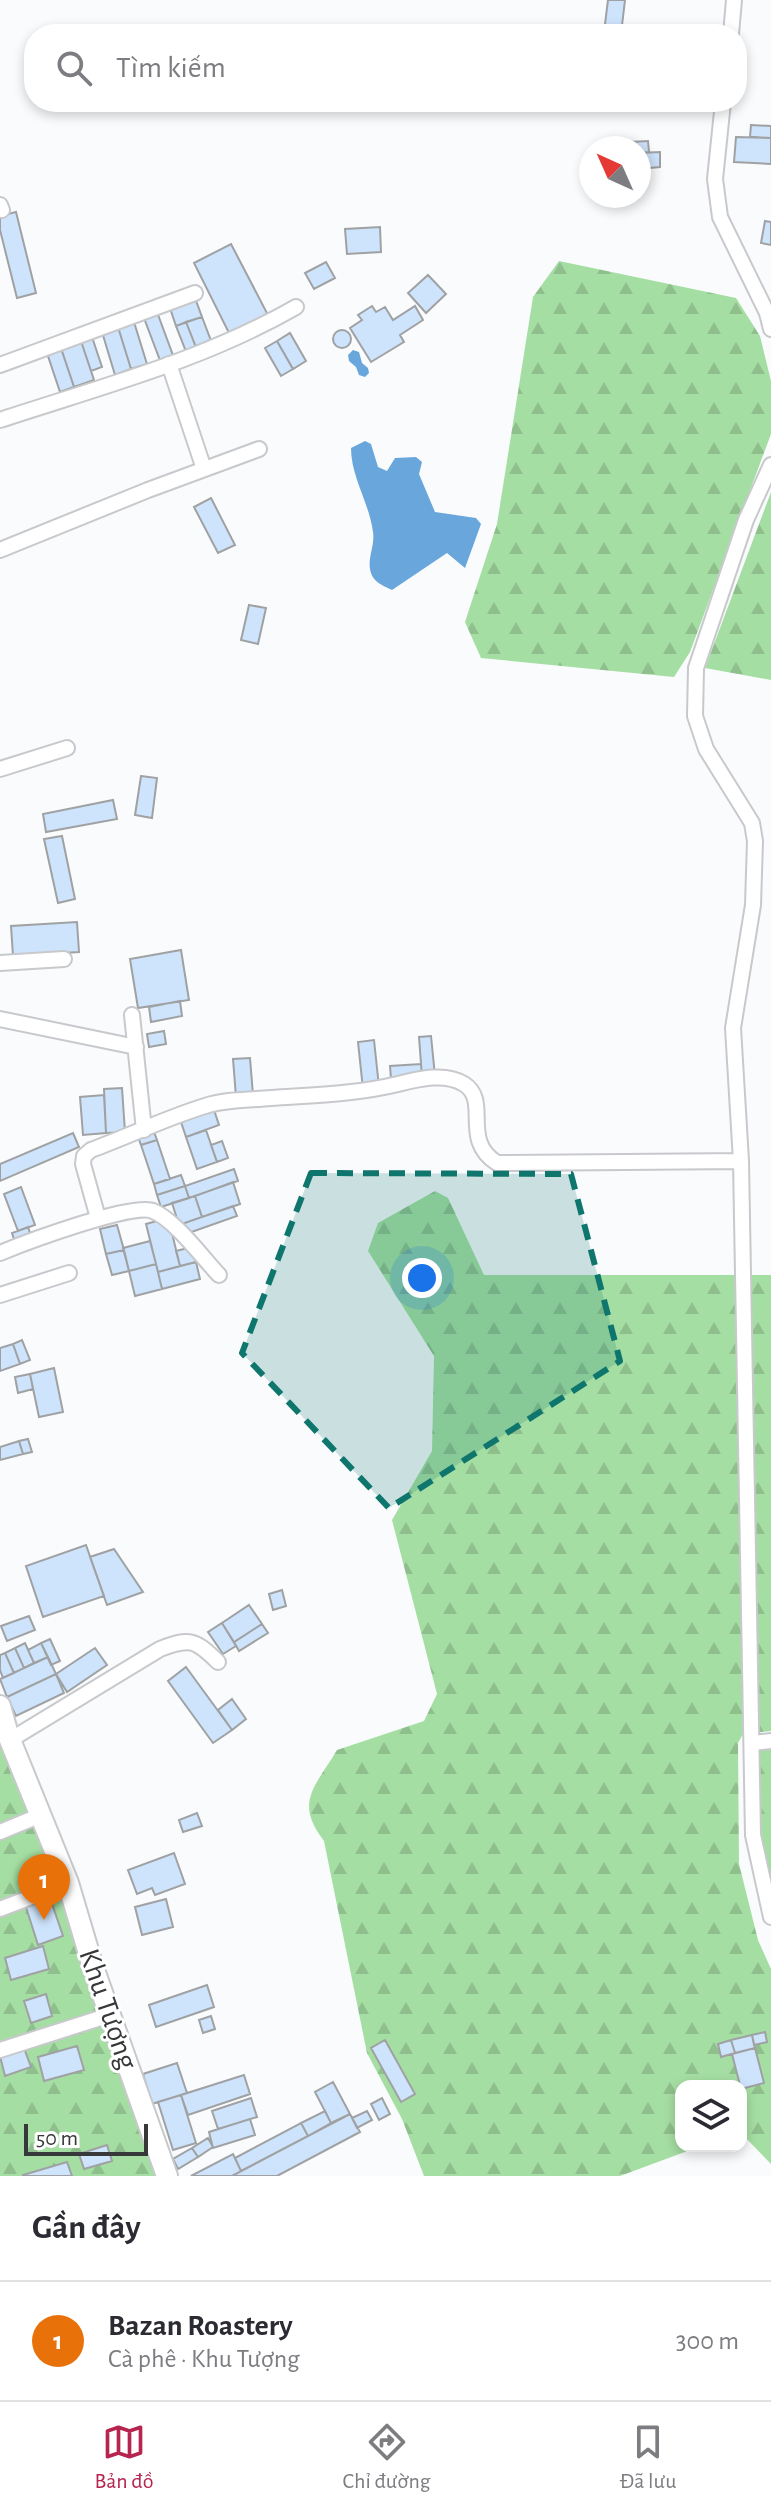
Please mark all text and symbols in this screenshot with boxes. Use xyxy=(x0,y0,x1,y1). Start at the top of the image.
search box xyxy=(24,24,747,112)
icon: search xyxy=(52,46,96,90)
text: Tìm kiếm xyxy=(116,53,226,83)
north arrow xyxy=(579,136,651,208)
your location xyxy=(402,1258,442,1298)
pin: 1 xyxy=(18,1854,70,1920)
street label: Khu Tượng xyxy=(73,1945,143,2074)
map controls xyxy=(675,2080,747,2152)
button: layers xyxy=(675,2080,747,2152)
scale bar xyxy=(24,2120,148,2156)
text: 50 m xyxy=(36,2127,78,2149)
text: Gần đây xyxy=(32,2211,141,2245)
text: Bazan Roastery xyxy=(108,2311,293,2341)
text: 1 xyxy=(53,2328,63,2354)
text: 300 m xyxy=(676,2328,739,2354)
text: Cà phê · Khu Tượng xyxy=(108,2346,300,2372)
tab: Bản đồ xyxy=(95,2420,154,2494)
tab: Chỉ đường xyxy=(343,2420,430,2494)
tab: Đã lưu xyxy=(620,2420,676,2494)

